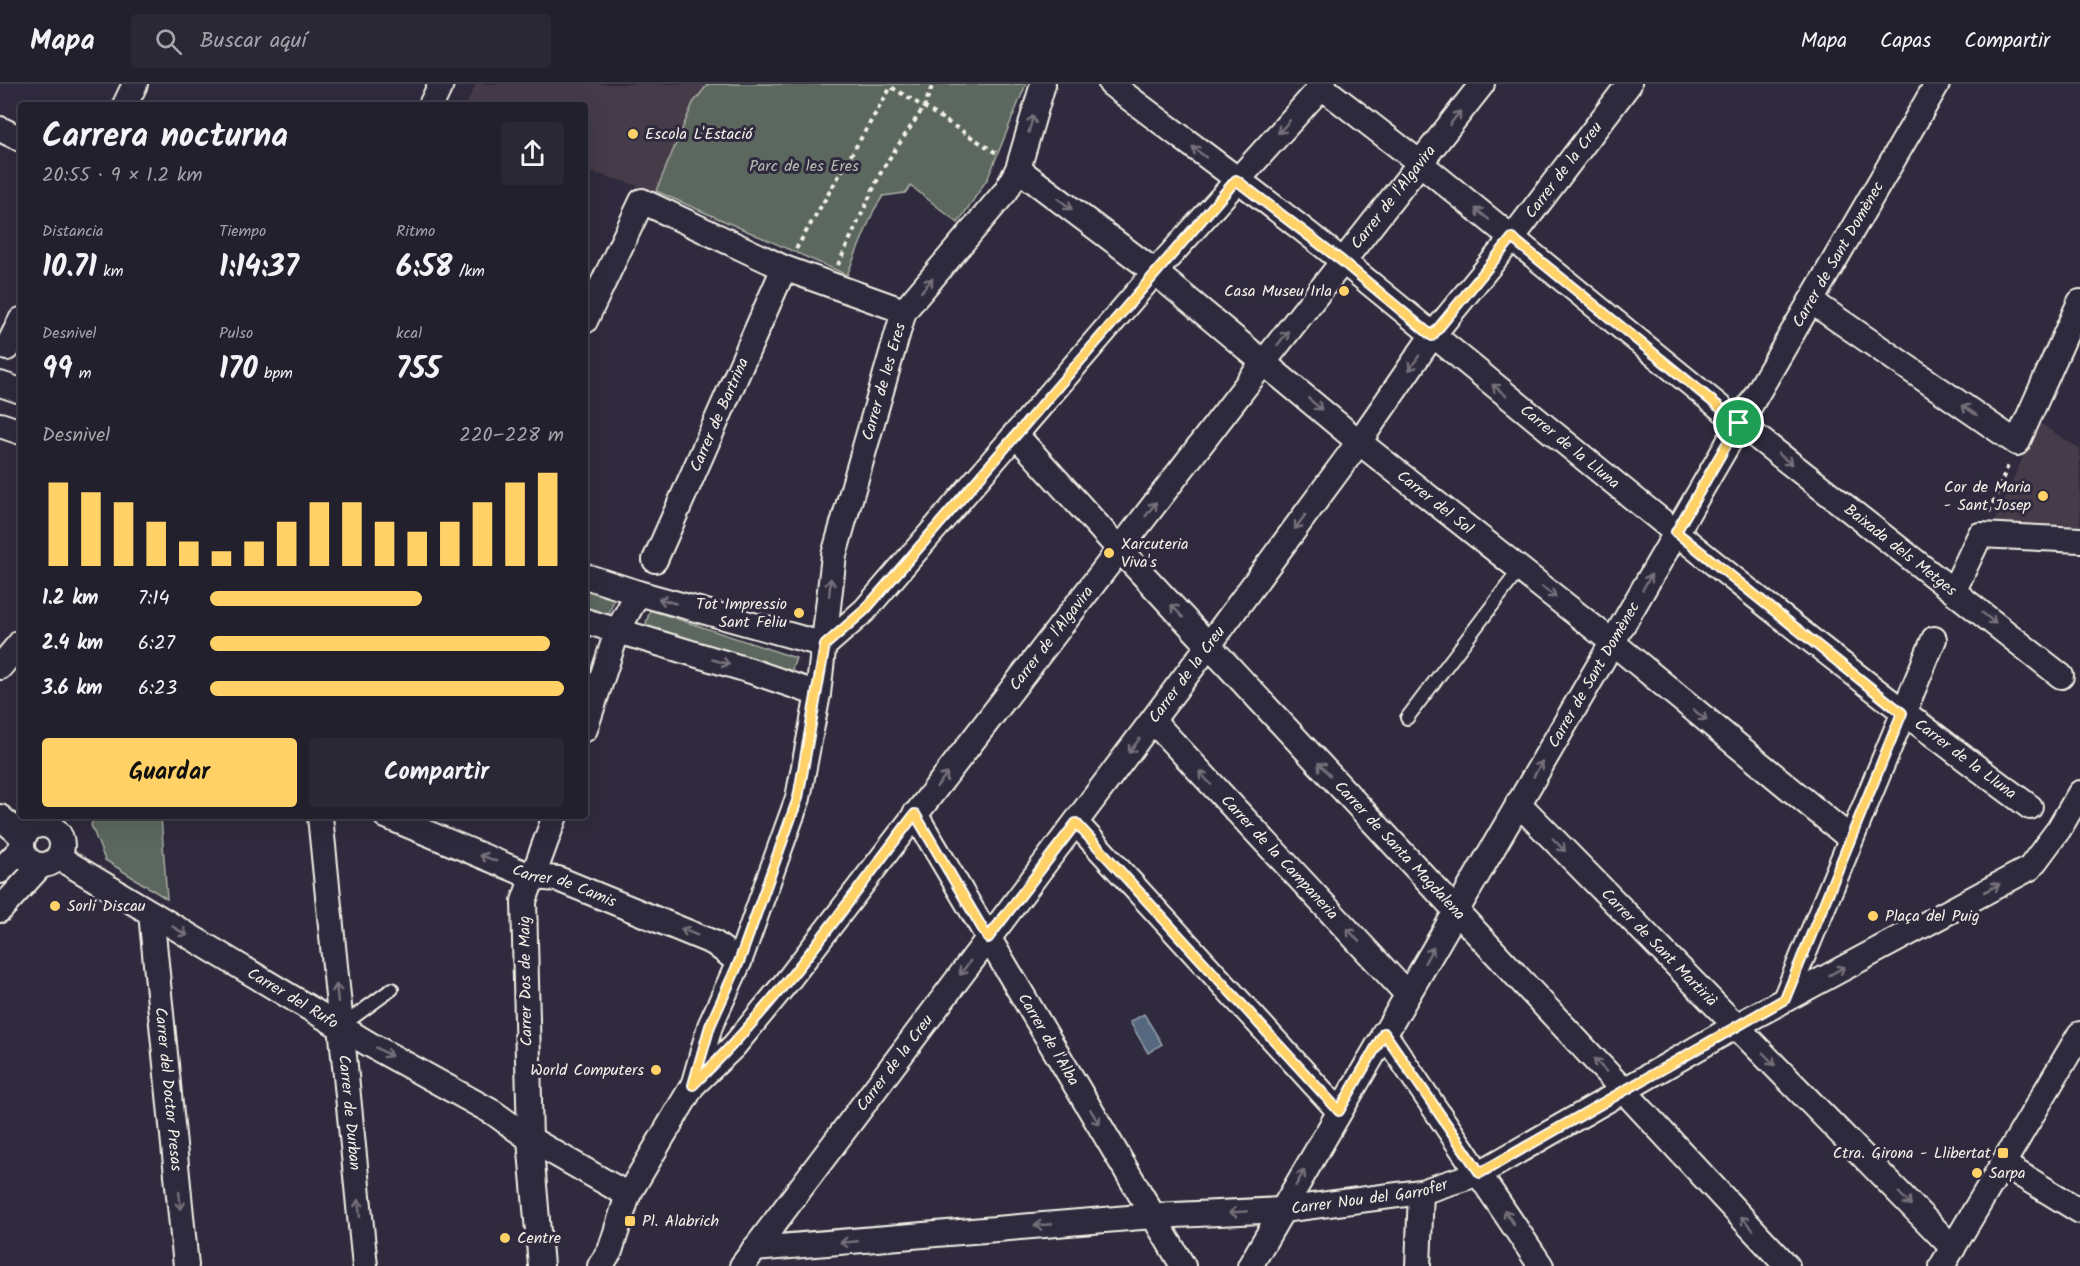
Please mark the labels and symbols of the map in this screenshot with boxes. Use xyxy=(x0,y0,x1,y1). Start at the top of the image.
one-way arrow xyxy=(1448,111,1461,127)
one-way arrow xyxy=(1026,114,1037,133)
street label: Carrer de la Creu xyxy=(1519,116,1609,224)
one-way arrow xyxy=(1277,120,1291,135)
place label: Escola L'Estació xyxy=(645,122,753,147)
marker: Escola L'Estació xyxy=(626,127,640,141)
street label: Carrer de l'Algavira xyxy=(1344,140,1442,255)
one-way arrow xyxy=(1191,145,1207,158)
park label: Parc de les Eres xyxy=(749,154,859,179)
street label: Carrer de Sant Domènec xyxy=(1786,177,1890,332)
one-way arrow xyxy=(1056,197,1072,210)
one-way arrow xyxy=(1474,207,1490,220)
one-way arrow xyxy=(920,277,933,293)
place label: Casa Museu Irla xyxy=(1224,279,1332,304)
marker: Casa Museu Irla xyxy=(1337,284,1351,298)
street label: Carrer de les Eres xyxy=(855,320,913,443)
one-way arrow xyxy=(1276,330,1289,346)
street label: Carrer de Bartrina xyxy=(683,353,755,476)
one-way arrow xyxy=(1408,354,1420,371)
one-way arrow xyxy=(1491,384,1507,397)
pin xyxy=(1713,397,1764,448)
one-way arrow xyxy=(1307,398,1323,411)
street label: Carrer de la Lluna xyxy=(1515,398,1625,495)
one-way arrow xyxy=(1961,404,1978,416)
one-way arrow xyxy=(1777,453,1793,465)
street label: Carrer del Sol xyxy=(1391,464,1479,541)
place label: Cor de Maria - Sant Josep xyxy=(1944,475,2031,518)
marker: Cor de Maria - Sant Josep xyxy=(2036,489,2050,503)
street label: Baixada dels Metges xyxy=(1839,498,1963,602)
one-way arrow xyxy=(1145,502,1157,518)
one-way arrow xyxy=(1294,513,1306,529)
place label: Xarcuteria Viva's xyxy=(1121,532,1189,575)
marker: Xarcuteria Viva's xyxy=(1102,546,1116,560)
one-way arrow xyxy=(1641,574,1653,591)
one-way arrow xyxy=(825,578,836,598)
street label: Carrer de l'Algavira xyxy=(1003,580,1100,696)
one-way arrow xyxy=(1541,586,1557,599)
place label: Tot Impressio Sant Feliu xyxy=(696,592,787,635)
one-way arrow xyxy=(658,595,677,607)
street label: Carrer de Sant Domènec xyxy=(1541,597,1646,753)
one-way arrow xyxy=(1170,603,1184,618)
marker: Tot Impressio Sant Feliu xyxy=(792,606,806,620)
one-way arrow xyxy=(1981,611,1997,624)
street label: Carrer de la Creu xyxy=(1142,620,1232,728)
one-way arrow xyxy=(711,657,730,668)
one-way arrow xyxy=(1692,708,1707,722)
street label: Carrer de la Lluna xyxy=(1909,712,2022,806)
one-way arrow xyxy=(1128,737,1140,753)
one-way arrow xyxy=(1532,761,1544,778)
one-way arrow xyxy=(1317,762,1331,777)
one-way arrow xyxy=(1198,770,1213,785)
one-way arrow xyxy=(935,772,948,788)
street label: Carrer de Santa Magdalena xyxy=(1328,775,1471,926)
street label: Carrer de la Campaneria xyxy=(1215,789,1345,926)
one-way arrow xyxy=(1551,838,1566,853)
one-way arrow xyxy=(479,852,497,863)
street label: Carrer de Camis xyxy=(508,857,620,914)
street label: Carrer de Sant Martirià xyxy=(1595,882,1723,1013)
one-way arrow xyxy=(1983,882,2000,894)
place label: Sorli Discau xyxy=(67,894,146,919)
marker: Sorli Discau xyxy=(48,899,62,913)
place label: Plaça del Puig xyxy=(1885,904,1980,929)
marker: Plaça del Puig xyxy=(1866,909,1880,923)
street label: Carrer Dos de Maig xyxy=(512,916,540,1046)
one-way arrow xyxy=(171,925,188,937)
one-way arrow xyxy=(680,926,699,937)
one-way arrow xyxy=(1346,928,1360,943)
one-way arrow xyxy=(1423,947,1435,964)
one-way arrow xyxy=(959,960,972,976)
street label: Carrer del Rufo xyxy=(242,961,343,1035)
one-way arrow xyxy=(1827,965,1845,976)
one-way arrow xyxy=(331,983,342,1003)
street label: Carrer de l'Alba xyxy=(1011,988,1086,1090)
street label: Carrer del Doctor Presas xyxy=(148,1006,189,1172)
street label: Carrer de la Creu xyxy=(850,1009,940,1117)
one-way arrow xyxy=(374,1047,392,1058)
one-way arrow xyxy=(1762,1052,1776,1067)
street label: Carrer de Durban xyxy=(331,1054,368,1171)
place label: World Computers xyxy=(530,1058,644,1083)
one-way arrow xyxy=(1593,1058,1607,1073)
marker: World Computers xyxy=(649,1063,663,1077)
one-way arrow xyxy=(1089,1108,1101,1125)
place label: Ctra. Girona - Llibertat xyxy=(1833,1141,1992,1166)
marker: Ctra. Girona - Llibertat xyxy=(1996,1146,2010,1160)
place label: Sarpa xyxy=(1989,1161,2025,1186)
marker: Sarpa xyxy=(1970,1166,1984,1180)
one-way arrow xyxy=(1295,1170,1306,1188)
street label: Carrer Nou del Garrofer xyxy=(1290,1171,1452,1221)
one-way arrow xyxy=(174,1191,185,1211)
one-way arrow xyxy=(1898,1191,1913,1206)
one-way arrow xyxy=(353,1198,364,1218)
one-way arrow xyxy=(1228,1206,1248,1217)
place label: Pl. Alabrich xyxy=(642,1209,719,1234)
one-way arrow xyxy=(1502,1209,1514,1226)
marker: Pl. Alabrich xyxy=(623,1214,637,1228)
one-way arrow xyxy=(1740,1216,1755,1231)
one-way arrow xyxy=(1034,1220,1054,1231)
place label: Centre xyxy=(517,1226,561,1251)
marker: Centre xyxy=(498,1231,512,1245)
one-way arrow xyxy=(839,1237,859,1248)

